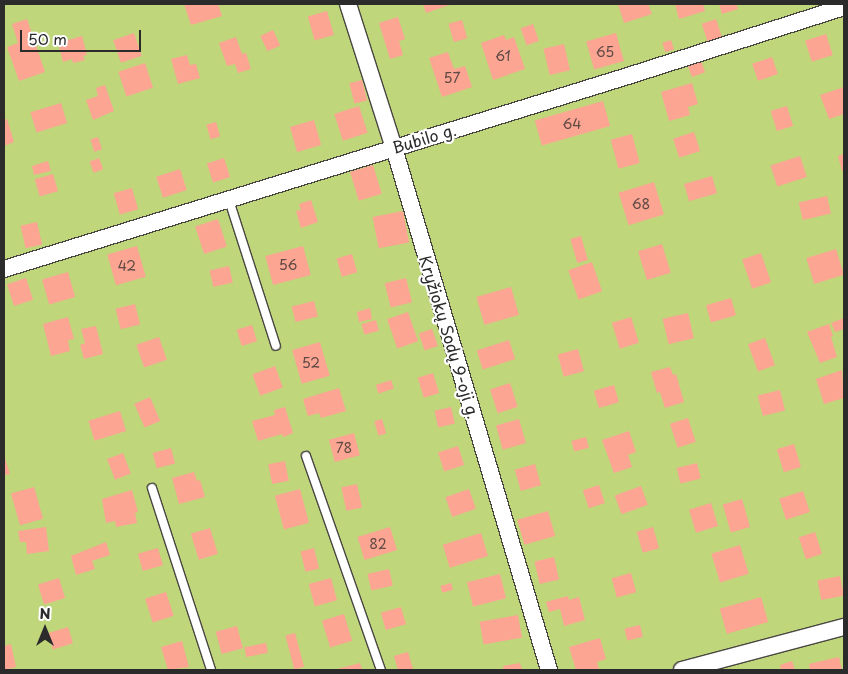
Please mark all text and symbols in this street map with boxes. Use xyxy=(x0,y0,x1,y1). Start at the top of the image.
scale bar xyxy=(22,20,144,52)
text: 50 m xyxy=(28,27,67,50)
house number: 65 xyxy=(596,44,614,60)
house number: 61 xyxy=(495,48,511,64)
house number: 57 xyxy=(444,70,460,86)
house number: 64 xyxy=(562,116,582,132)
street label: Bubilo g. xyxy=(390,119,458,157)
house number: 68 xyxy=(632,196,650,212)
street label: Kryžiokų Sodų 9-oji g. xyxy=(416,253,484,421)
house number: 56 xyxy=(279,257,297,273)
house number: 42 xyxy=(118,258,136,274)
house number: 52 xyxy=(302,355,320,371)
house number: 78 xyxy=(336,440,352,456)
house number: 82 xyxy=(369,536,387,552)
text: N xyxy=(39,603,51,624)
north arrow xyxy=(20,604,70,654)

